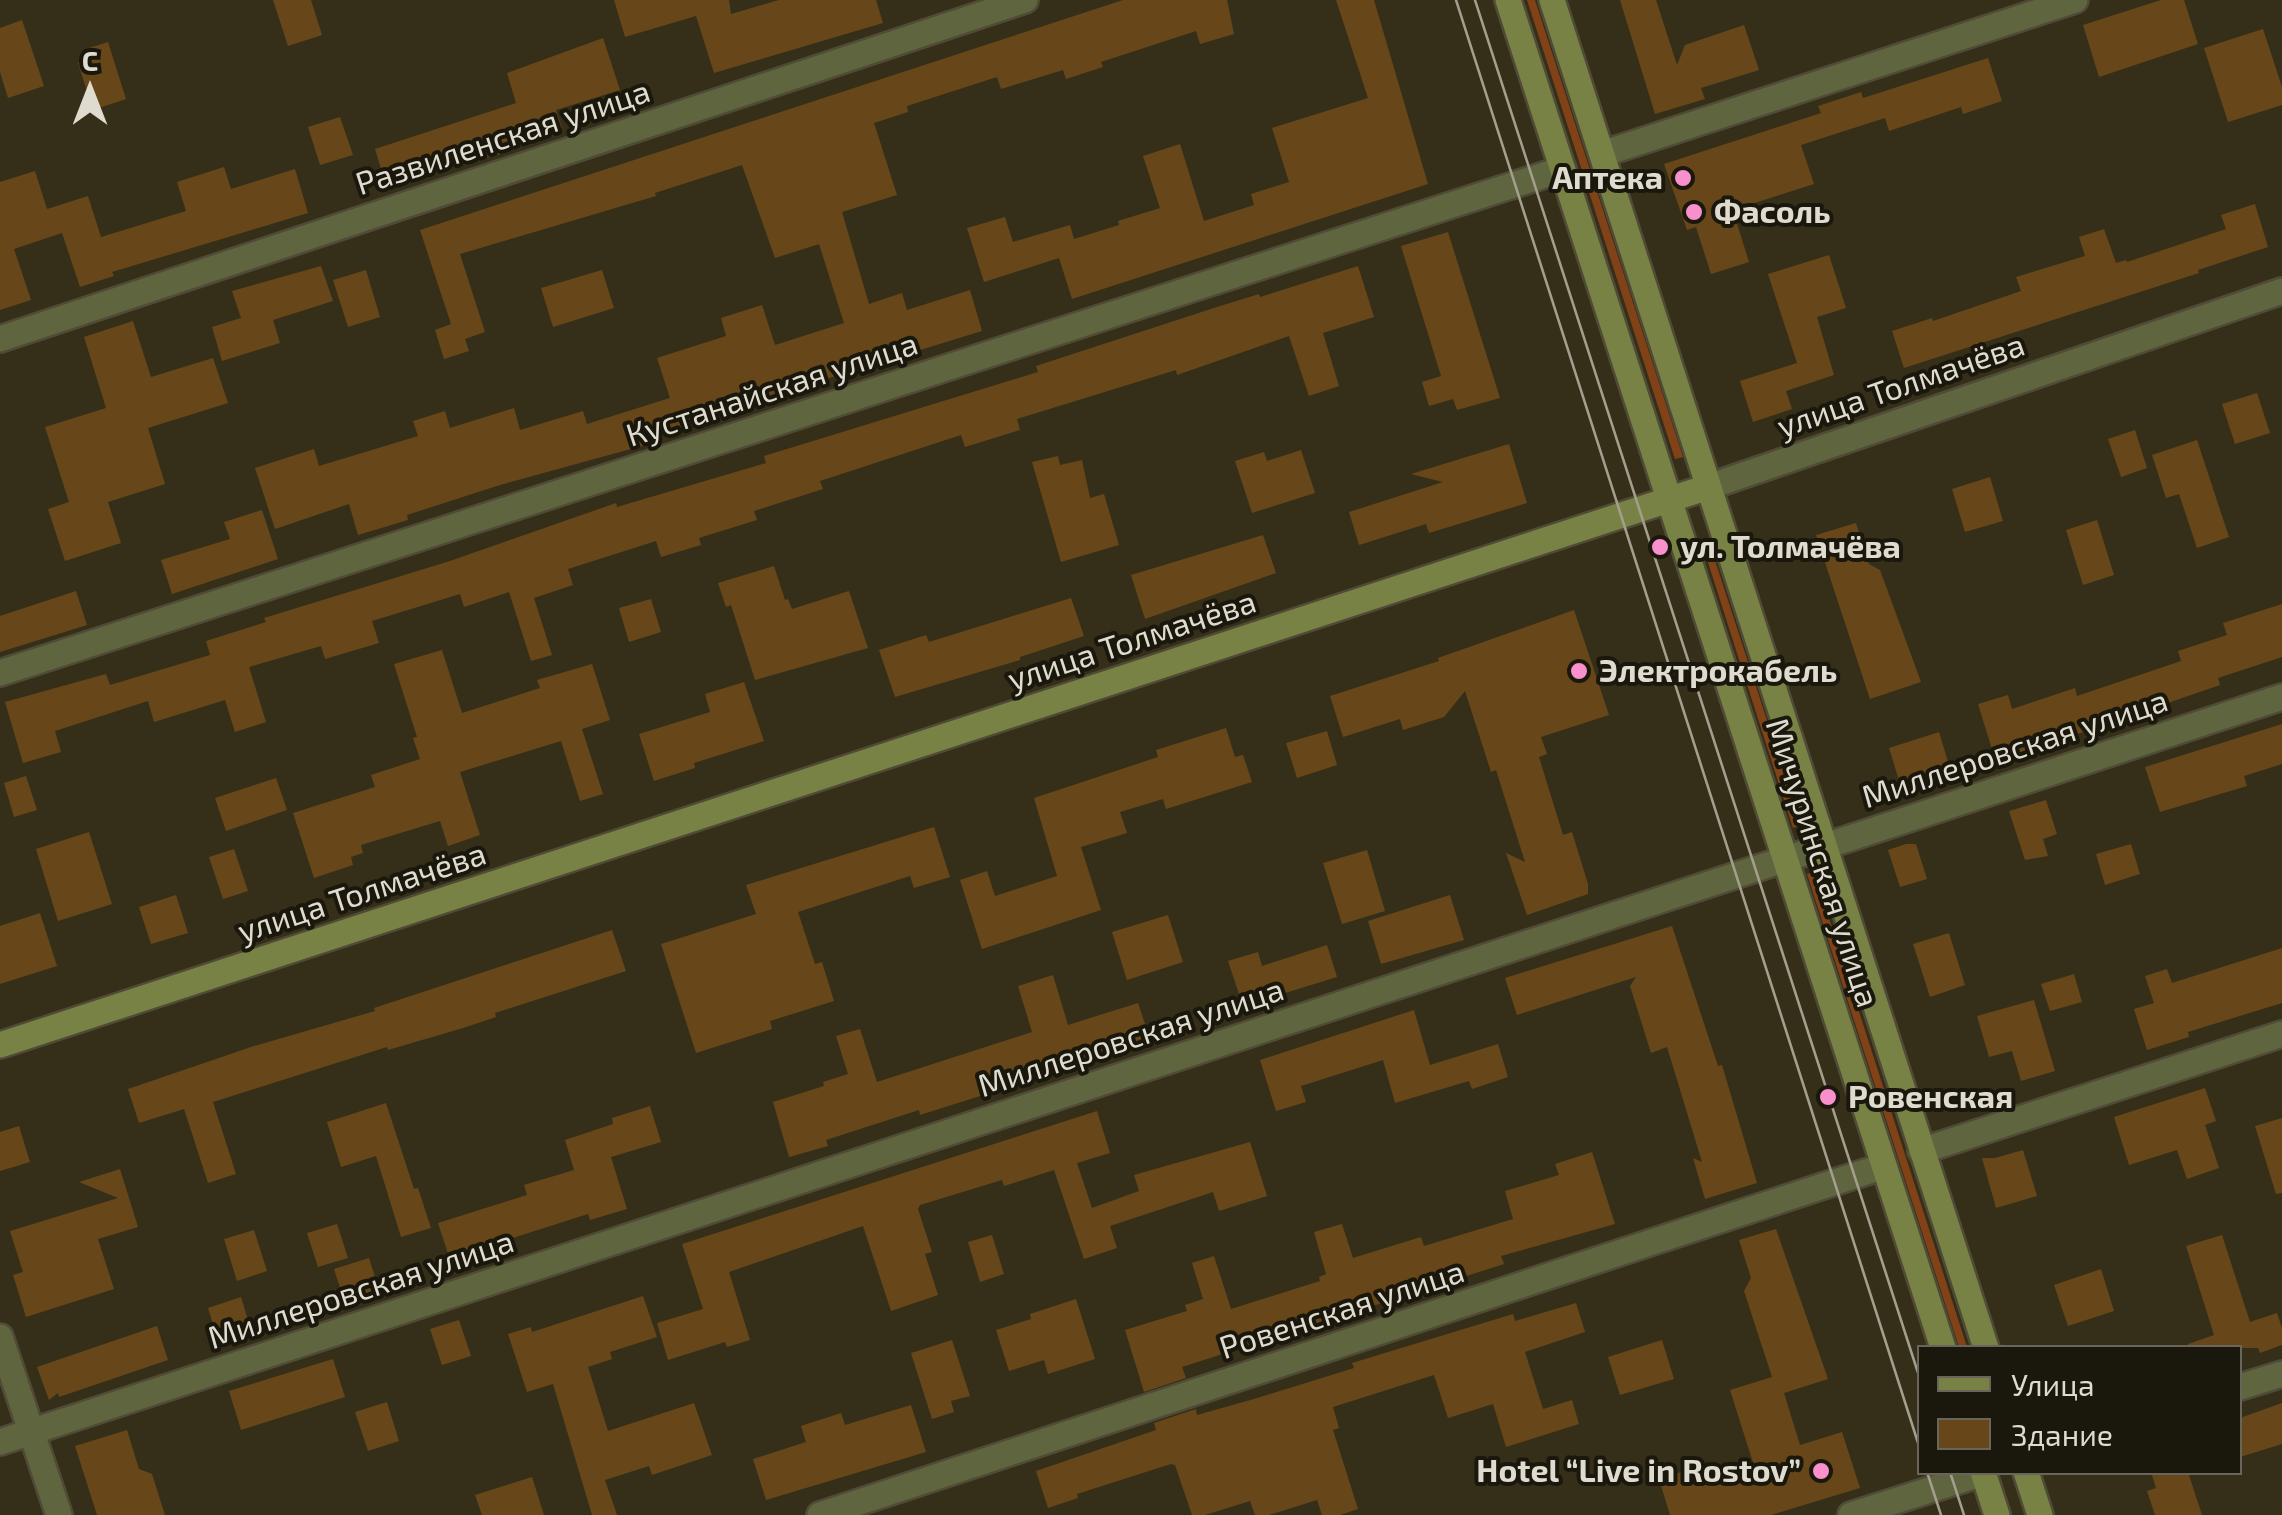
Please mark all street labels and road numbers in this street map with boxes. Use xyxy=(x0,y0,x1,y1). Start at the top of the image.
street label: Развиленская улица xyxy=(351,72,655,204)
street label: Кустанайская улица xyxy=(621,325,923,455)
street label: улица Толмачёва xyxy=(1772,326,2030,446)
street label: улица Толмачёва xyxy=(1003,583,1261,699)
street label: Миллеровская улица xyxy=(1857,681,2173,817)
street label: Мичуринская улица xyxy=(1757,714,1887,1012)
street label: улица Толмачёва xyxy=(233,835,491,951)
street label: Миллеровская улица xyxy=(973,970,1289,1106)
street label: Миллеровская улица xyxy=(203,1222,519,1358)
street label: Ровенская улица xyxy=(1215,1252,1469,1368)

